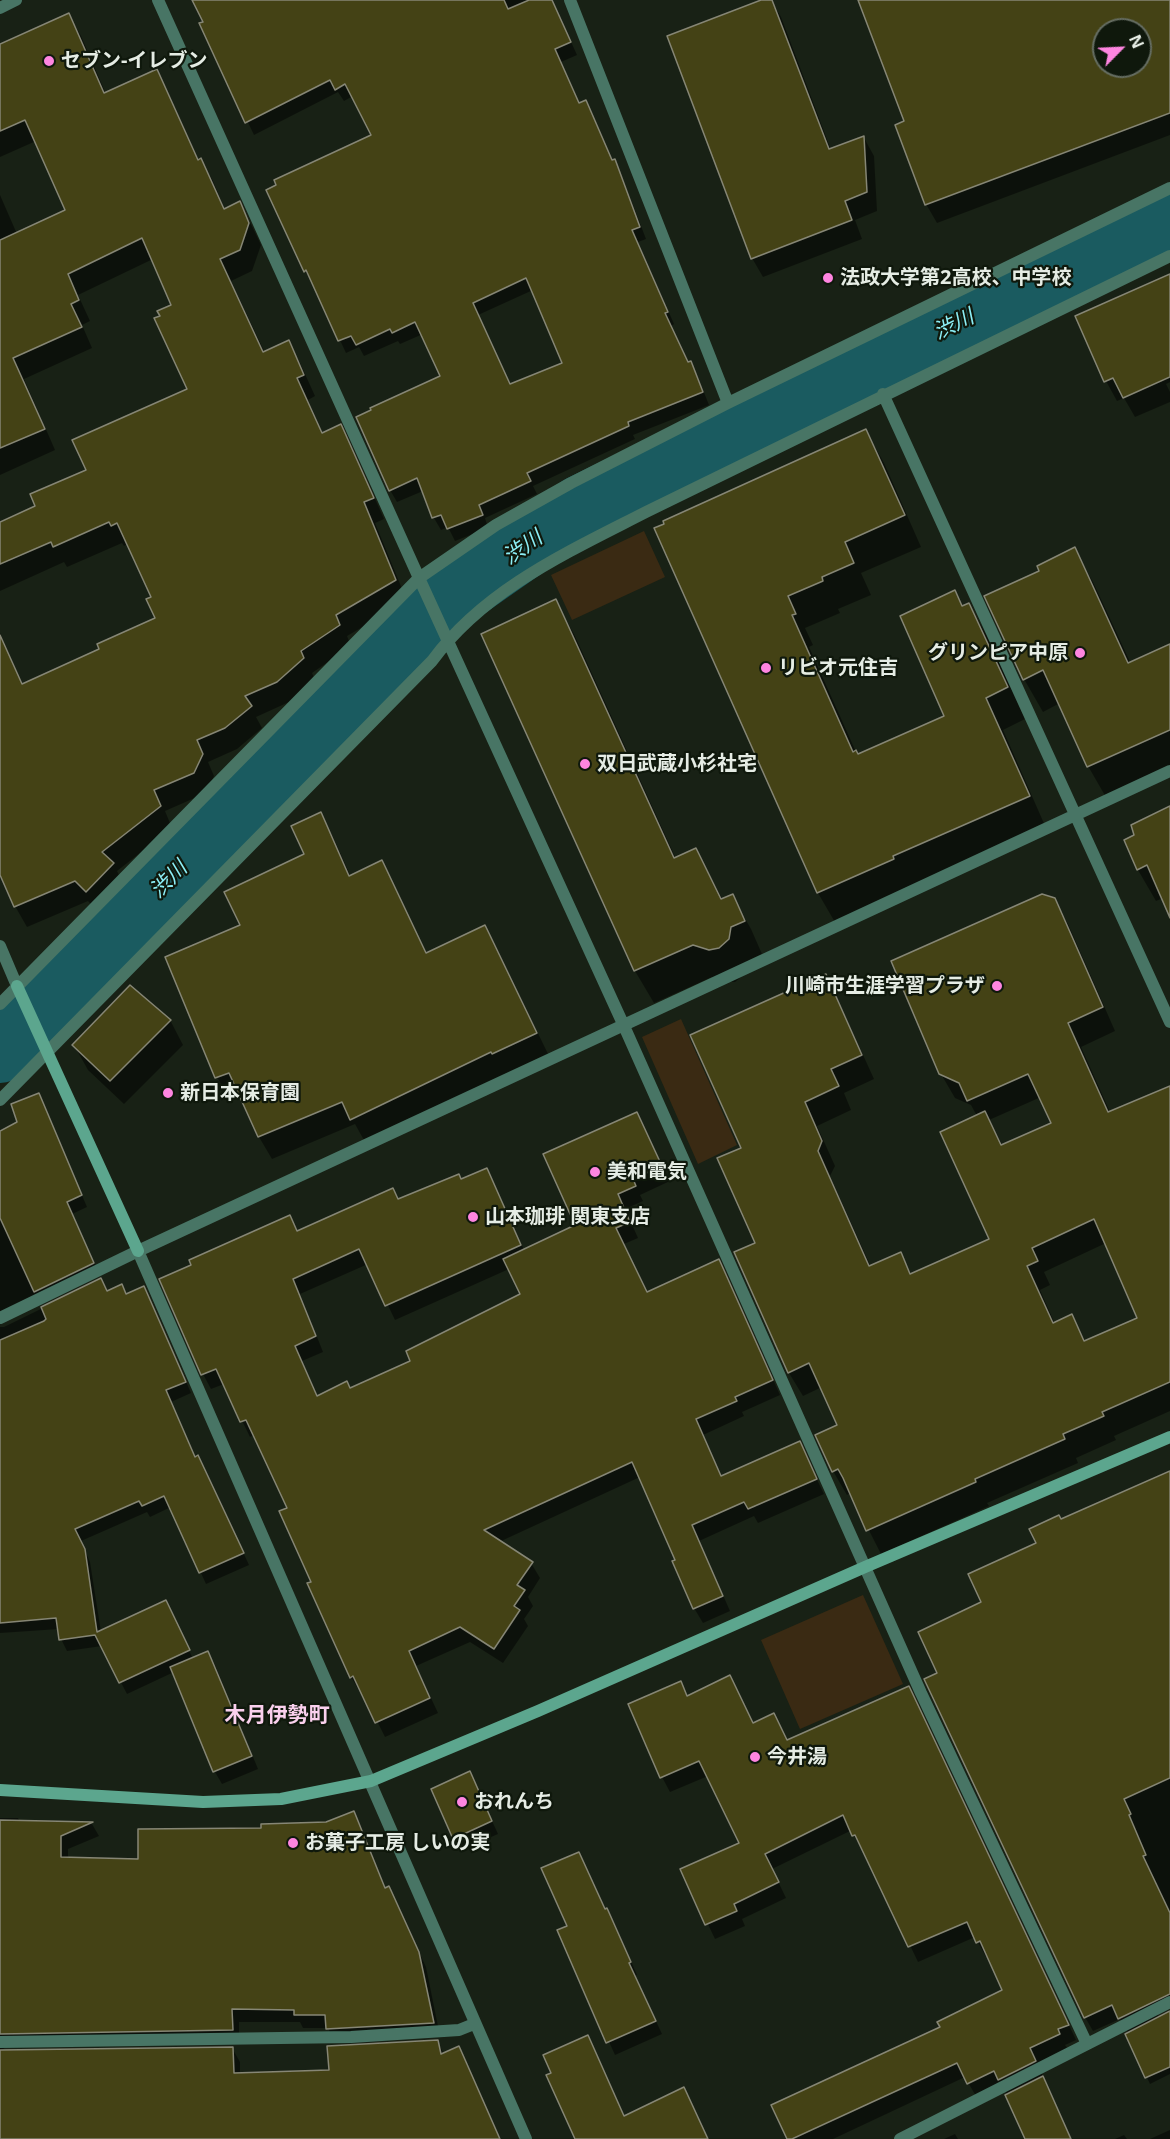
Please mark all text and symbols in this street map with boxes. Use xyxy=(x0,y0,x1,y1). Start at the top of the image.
north arrow xyxy=(1092,18,1152,78)
text: N xyxy=(1124,31,1149,52)
place label: セブン-イレブン xyxy=(61,49,207,73)
marker: セブン-イレブン xyxy=(42,54,56,68)
place label: 法政大学第2高校、中学校 xyxy=(840,266,1071,290)
marker: 法政大学第2高校、中学校 xyxy=(821,271,835,285)
water label: 渋川 xyxy=(930,304,978,346)
water label: 渋川 xyxy=(499,526,547,570)
place label: グリンピア中原 xyxy=(928,641,1068,665)
marker: グリンピア中原 xyxy=(1073,646,1087,660)
place label: リビオ元住吉 xyxy=(778,656,898,680)
marker: リビオ元住吉 xyxy=(759,661,773,675)
place label: 双日武蔵小杉社宅 xyxy=(597,752,757,776)
marker: 双日武蔵小杉社宅 xyxy=(578,757,592,771)
water label: 渋川 xyxy=(145,856,193,904)
place label: 川崎市生涯学習プラザ xyxy=(785,974,985,998)
marker: 川崎市生涯学習プラザ xyxy=(990,979,1004,993)
place label: 新日本保育園 xyxy=(180,1081,300,1105)
marker: 新日本保育園 xyxy=(161,1086,175,1100)
place label: 美和電気 xyxy=(607,1160,687,1184)
marker: 美和電気 xyxy=(588,1165,602,1179)
place label: 山本珈琲 関東支店 xyxy=(485,1205,650,1229)
marker: 山本珈琲 関東支店 xyxy=(466,1210,480,1224)
district label: 木月伊勢町 xyxy=(225,1703,329,1729)
place label: 今井湯 xyxy=(767,1745,827,1769)
marker: 今井湯 xyxy=(748,1750,762,1764)
place label: おれんち xyxy=(474,1790,554,1814)
marker: おれんち xyxy=(455,1795,469,1809)
place label: お菓子工房 しいの実 xyxy=(305,1831,490,1855)
marker: お菓子工房 しいの実 xyxy=(286,1836,300,1850)

